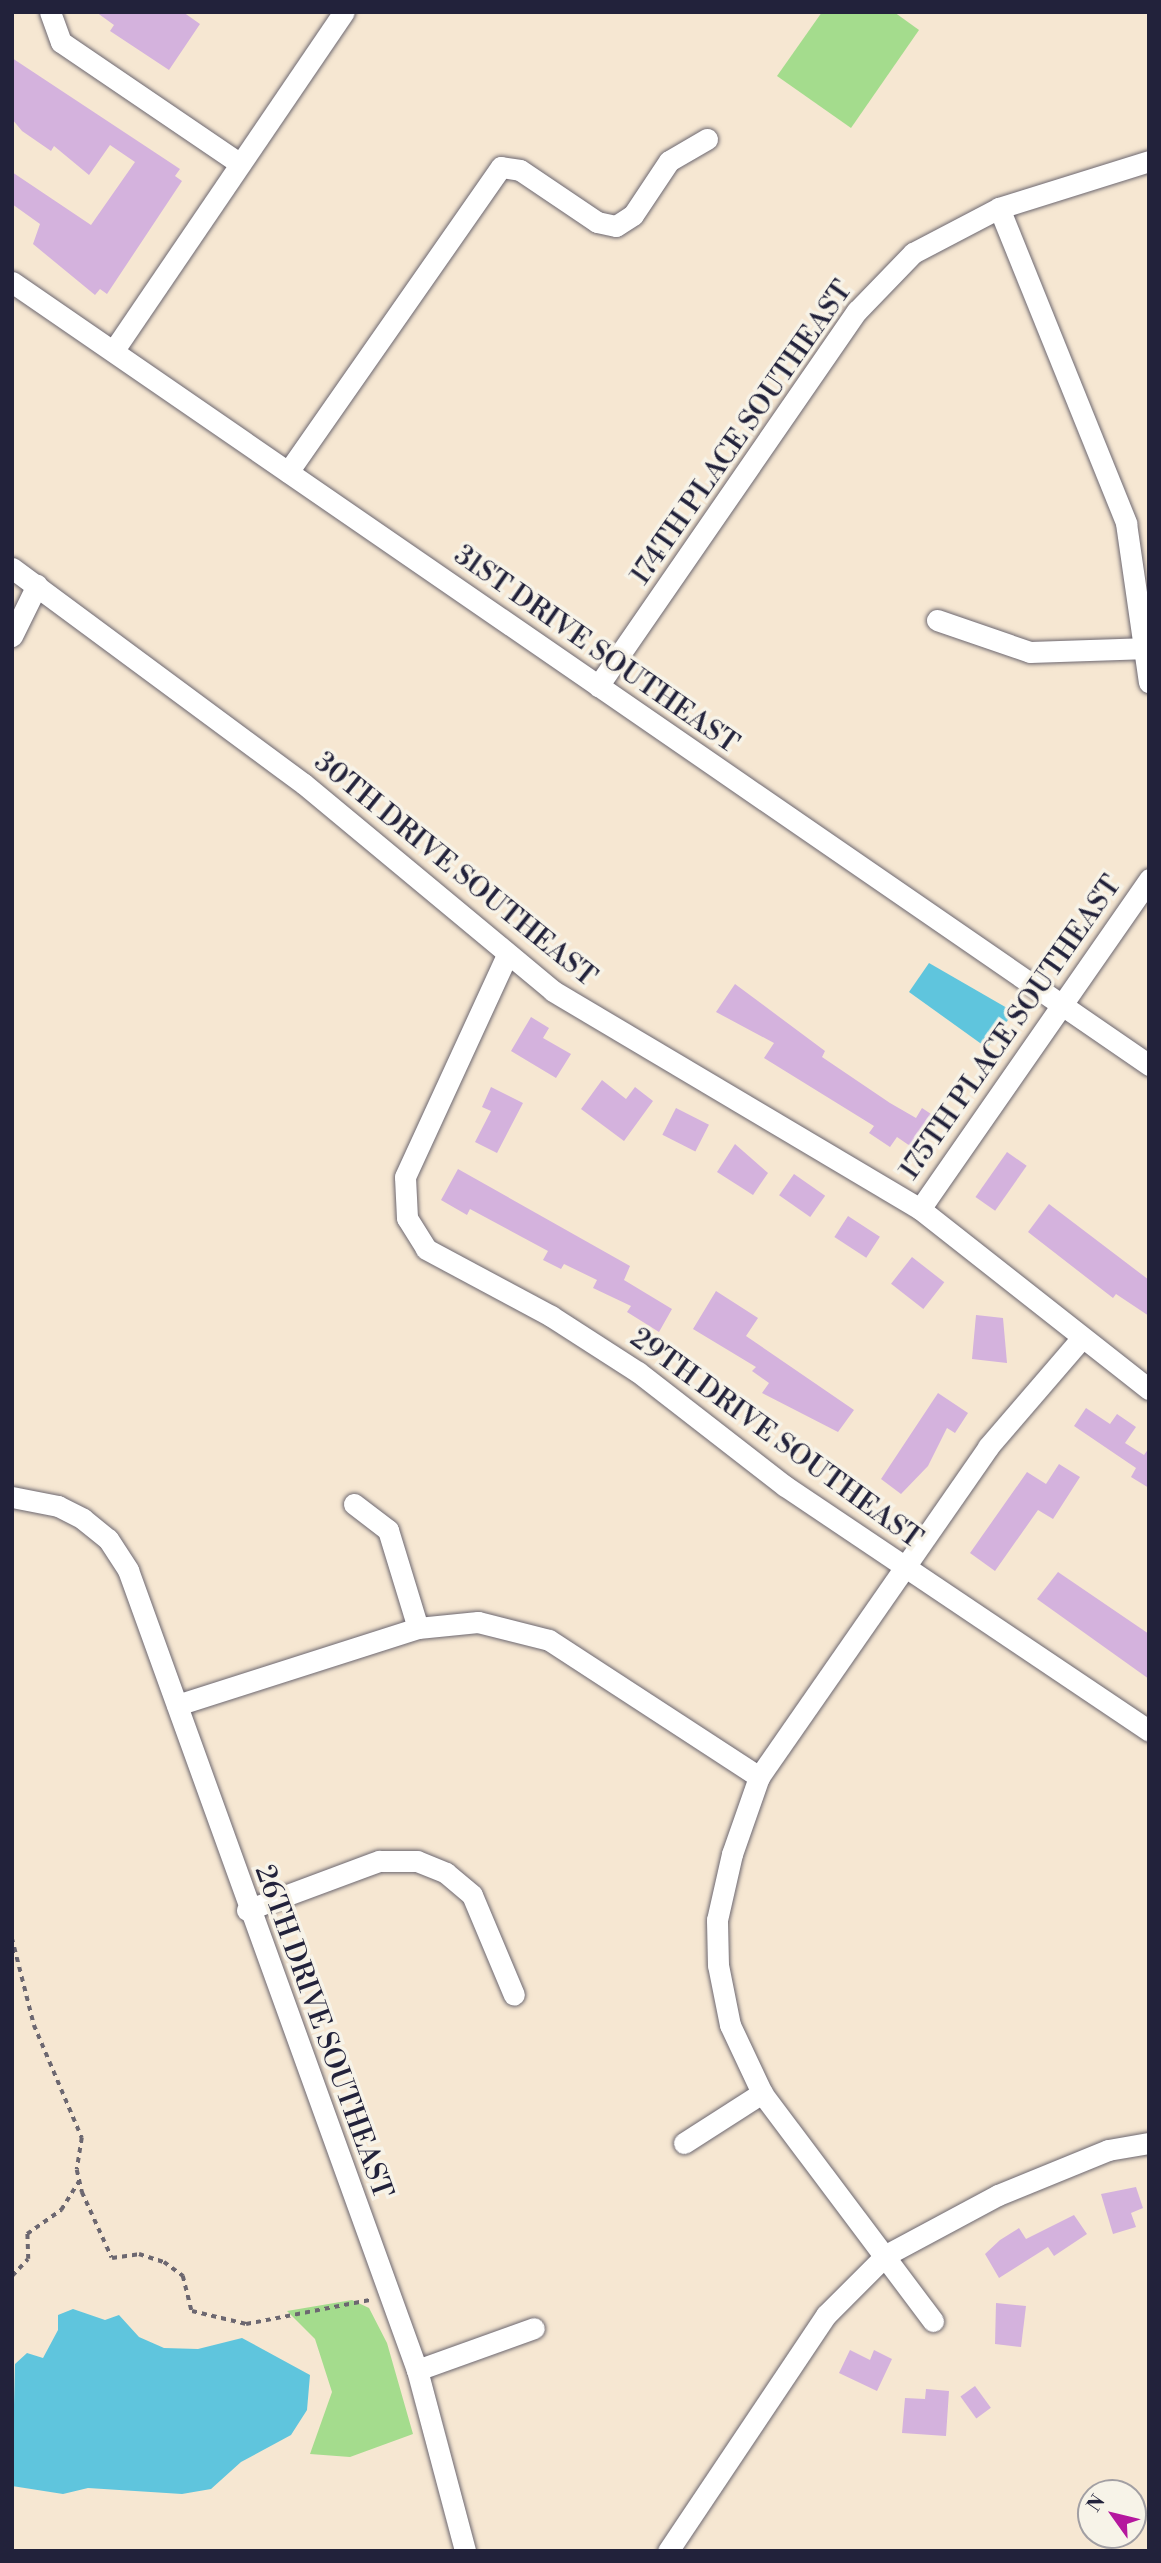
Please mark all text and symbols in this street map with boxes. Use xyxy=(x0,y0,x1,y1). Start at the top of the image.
street label: 174TH PLACE SOUTHEAST xyxy=(624,275,860,591)
street label: 31ST DRIVE SOUTHEAST xyxy=(447,539,745,761)
street label: 30TH DRIVE SOUTHEAST xyxy=(307,746,603,994)
street label: 175TH PLACE SOUTHEAST xyxy=(893,870,1129,1186)
street label: 29TH DRIVE SOUTHEAST xyxy=(624,1322,928,1556)
street label: 26TH DRIVE SOUTHEAST xyxy=(247,1861,399,2203)
north arrow xyxy=(1077,2479,1147,2549)
text: N xyxy=(1082,2490,1110,2516)

